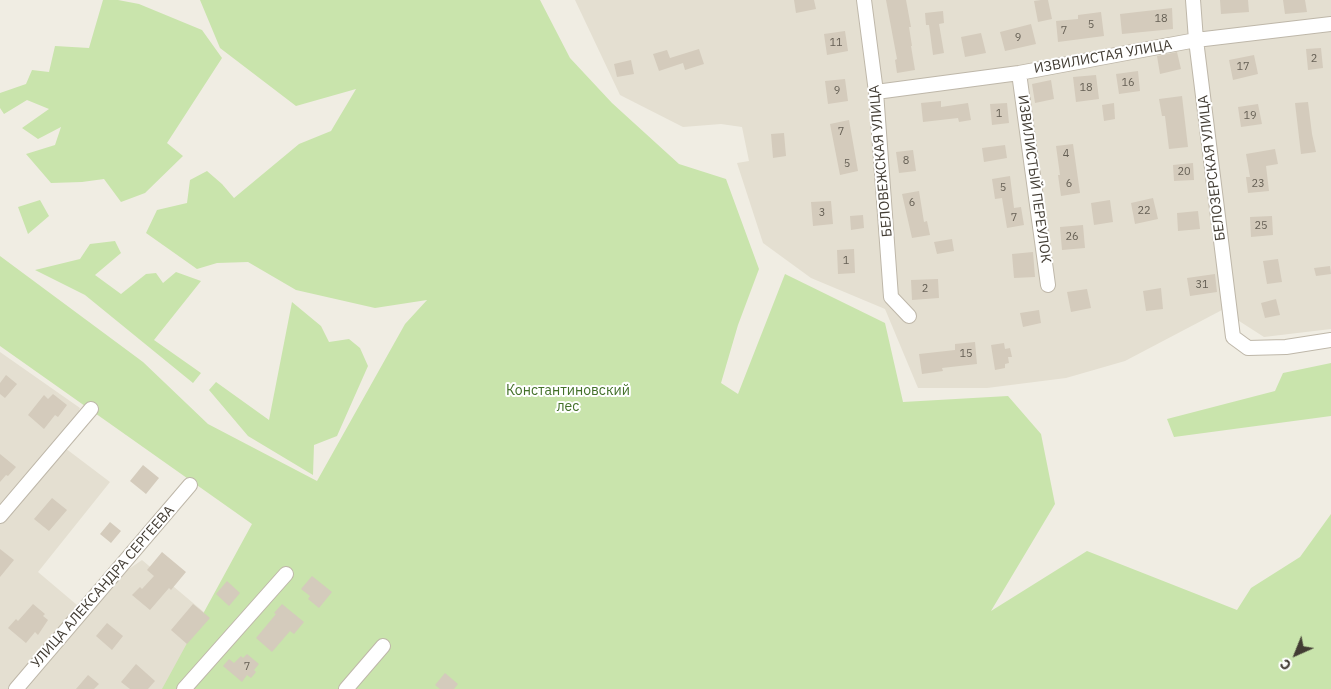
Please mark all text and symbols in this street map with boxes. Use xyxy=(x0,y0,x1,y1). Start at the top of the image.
house number: 18 xyxy=(1154,12,1168,26)
house number: 5 xyxy=(1088,18,1094,32)
house number: 7 xyxy=(1061,24,1067,38)
house number: 9 xyxy=(1015,31,1021,45)
house number: 11 xyxy=(829,36,843,50)
street label: ИЗВИЛИСТАЯ УЛИЦА xyxy=(1033,37,1173,77)
house number: 2 xyxy=(1311,52,1317,66)
house number: 17 xyxy=(1236,60,1250,74)
house number: 16 xyxy=(1121,76,1135,90)
house number: 18 xyxy=(1079,81,1093,95)
house number: 9 xyxy=(834,84,840,98)
street label: БЕЛОВЕЖСКАЯ УЛИЦА xyxy=(866,84,896,238)
street label: ИЗВИЛИСТЫЙ ПЕРЕУЛОК xyxy=(1014,94,1054,264)
street label: БЕЛОЗЕРСКАЯ УЛИЦА xyxy=(1195,94,1229,242)
house number: 1 xyxy=(996,107,1002,121)
house number: 19 xyxy=(1243,109,1257,123)
house number: 7 xyxy=(838,125,844,139)
house number: 4 xyxy=(1063,147,1069,161)
house number: 8 xyxy=(903,154,909,168)
house number: 5 xyxy=(844,157,850,171)
house number: 20 xyxy=(1177,165,1191,179)
house number: 6 xyxy=(1066,177,1072,191)
house number: 23 xyxy=(1251,177,1265,191)
house number: 5 xyxy=(1000,181,1006,195)
house number: 6 xyxy=(909,196,915,210)
house number: 22 xyxy=(1137,204,1151,218)
house number: 3 xyxy=(819,206,825,220)
house number: 7 xyxy=(1011,211,1017,225)
house number: 25 xyxy=(1254,219,1268,233)
house number: 26 xyxy=(1065,230,1079,244)
house number: 1 xyxy=(843,254,849,268)
house number: 31 xyxy=(1195,278,1209,292)
house number: 2 xyxy=(922,282,928,296)
house number: 15 xyxy=(959,347,973,361)
park label: Константиновский лес xyxy=(506,383,630,416)
street label: УЛИЦА АЛЕКСАНДРА СЕРГЕЕВА xyxy=(28,502,178,672)
north arrow xyxy=(1271,629,1321,679)
text: С xyxy=(1276,655,1295,674)
house number: 7 xyxy=(244,660,250,674)

